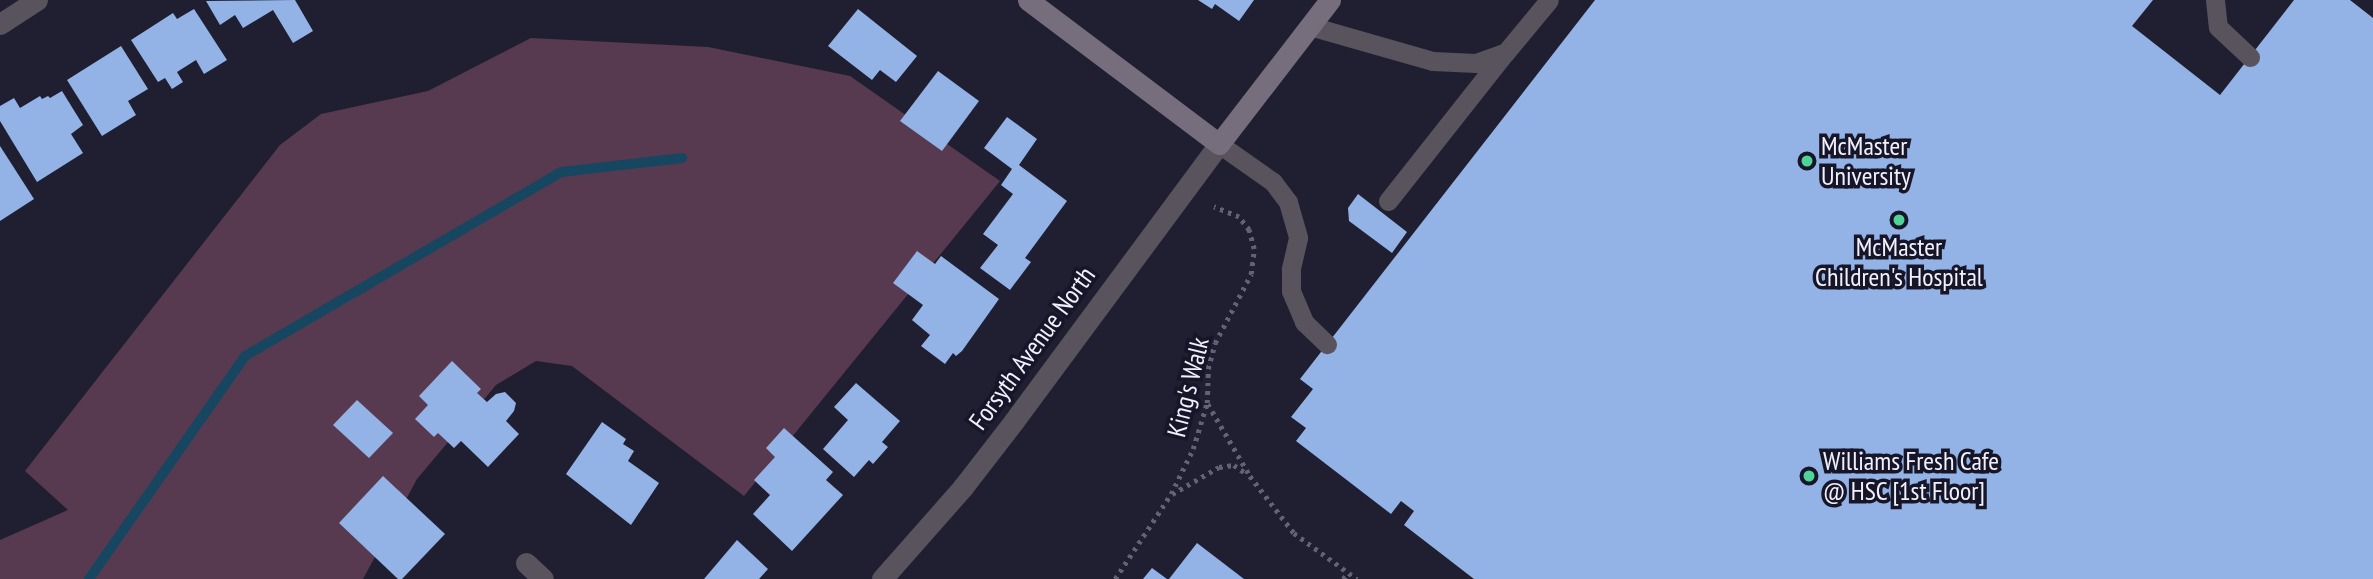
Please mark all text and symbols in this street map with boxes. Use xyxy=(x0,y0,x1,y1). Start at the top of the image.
place label: McMaster University xyxy=(1821,130,1911,192)
marker: McMaster University xyxy=(1799,153,1815,169)
marker: McMaster Children's Hospital xyxy=(1891,212,1907,228)
place label: McMaster Children's Hospital xyxy=(1815,231,1983,292)
street label: Forsyth Avenue North xyxy=(962,260,1102,436)
street label: King's Walk xyxy=(1161,334,1215,440)
place label: Williams Fresh Cafe @ HSC [1st Floor] xyxy=(1823,445,1999,506)
marker: Williams Fresh Cafe @ HSC [1st Floor] xyxy=(1801,468,1817,484)

